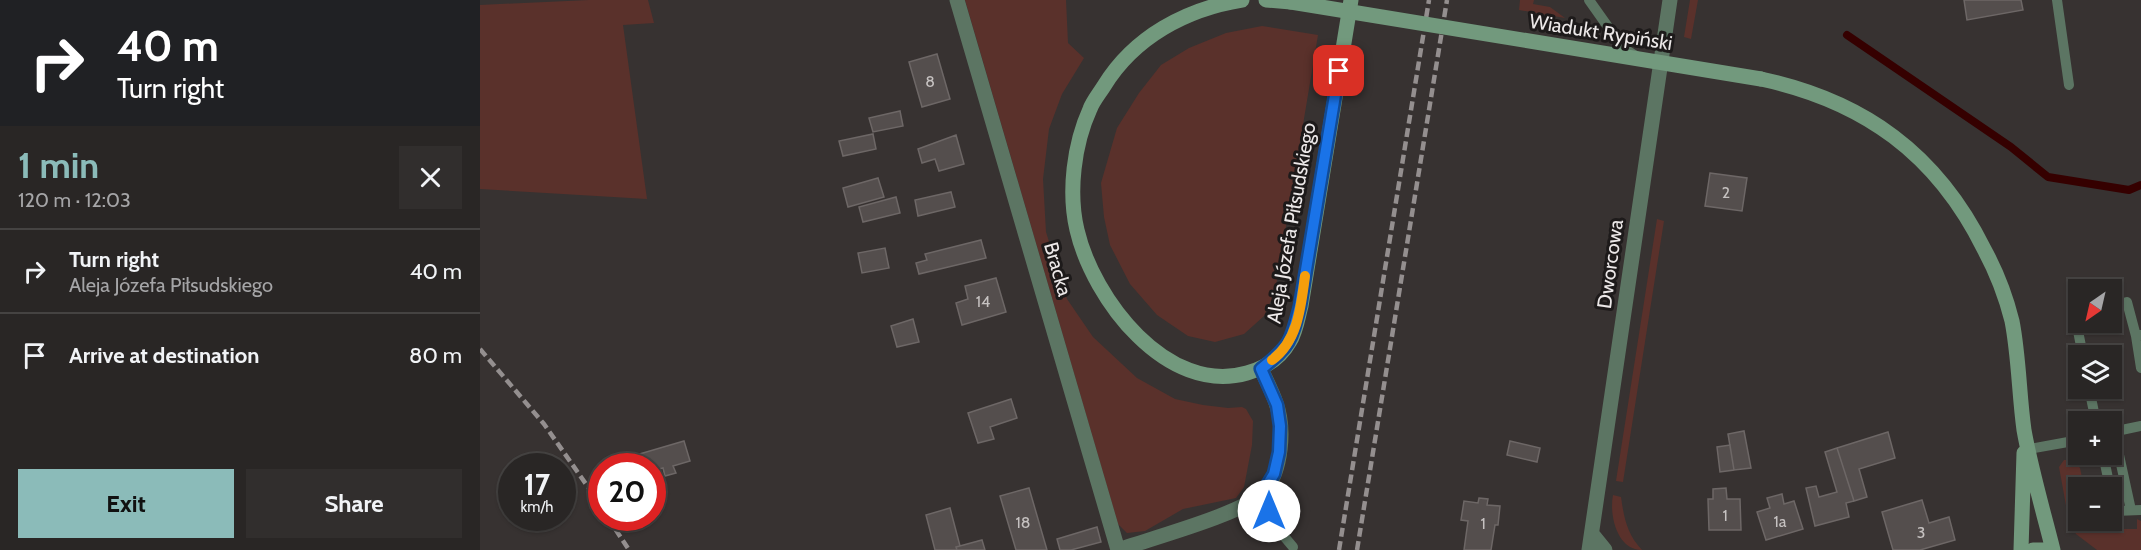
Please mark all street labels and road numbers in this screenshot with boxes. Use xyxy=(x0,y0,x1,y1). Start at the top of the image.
street label: Wiadukt Rypiński xyxy=(1528,9,1674,55)
street label: Aleja Józefa Piłsudskiego xyxy=(1261,121,1321,325)
street label: Dworcowa xyxy=(1592,217,1628,310)
street label: Bracka xyxy=(1039,239,1077,299)

